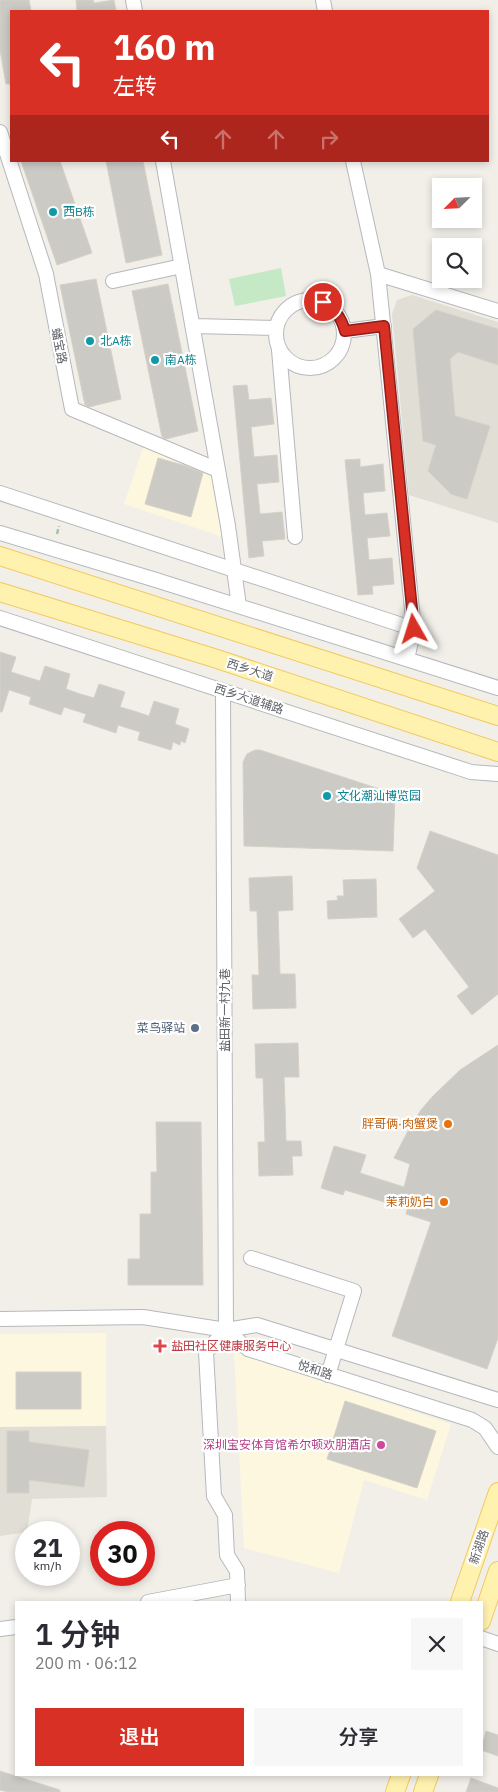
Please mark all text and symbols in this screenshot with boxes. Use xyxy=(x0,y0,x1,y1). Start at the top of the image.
text: 160 m xyxy=(113,24,216,70)
icon: left xyxy=(30,30,95,95)
text: 左转 xyxy=(113,71,157,100)
icon: left xyxy=(156,125,184,153)
icon: ahead xyxy=(209,125,237,153)
icon: ahead xyxy=(262,125,290,153)
icon: right xyxy=(315,125,343,153)
north arrow xyxy=(432,178,482,228)
map controls xyxy=(432,178,482,288)
place label: 西B栋 xyxy=(63,204,95,219)
marker: 西B栋 xyxy=(47,206,59,218)
button: search xyxy=(432,238,482,288)
pin xyxy=(302,281,344,323)
icon: arrive xyxy=(309,288,337,316)
street label: 蟠宝路 xyxy=(49,327,70,365)
place label: 北A栋 xyxy=(100,333,132,348)
marker: 北A栋 xyxy=(84,335,96,347)
place label: 南A栋 xyxy=(165,352,197,367)
marker: 南A栋 xyxy=(149,354,161,366)
position arrow xyxy=(387,602,439,654)
street label: 西乡大道 xyxy=(225,655,275,684)
street label: 西乡大道辅路 xyxy=(213,680,286,717)
place label: 文化潮汕博览园 xyxy=(337,788,421,803)
marker: 文化潮汕博览园 xyxy=(321,790,333,802)
street label: 盐田新一村九巷 xyxy=(217,968,232,1052)
place label: 菜鸟驿站 xyxy=(137,1020,185,1035)
marker: 菜鸟驿站 xyxy=(189,1022,201,1034)
place label: 胖哥俩·肉蟹煲 xyxy=(362,1116,438,1131)
marker: 胖哥俩·肉蟹煲 xyxy=(442,1118,454,1130)
place label: 茉莉奶白 xyxy=(386,1194,434,1209)
marker: 茉莉奶白 xyxy=(438,1196,450,1208)
place label: 盐田社区健康服务中心 xyxy=(171,1338,291,1353)
marker: 盐田社区健康服务中心 xyxy=(153,1339,167,1353)
street label: 悦和路 xyxy=(296,1357,335,1382)
place label: 深圳宝安体育馆希尔顿欢朋酒店 xyxy=(203,1437,371,1452)
marker: 深圳宝安体育馆希尔顿欢朋酒店 xyxy=(375,1439,387,1451)
speed limit sign: 30 xyxy=(90,1521,155,1586)
street label: 新湖路 xyxy=(466,1527,491,1566)
text: 21 xyxy=(32,1531,63,1564)
text: km/h xyxy=(33,1558,62,1573)
text: 1 分钟 xyxy=(35,1614,120,1653)
button: close xyxy=(411,1618,463,1670)
text: 200 m · 06:12 xyxy=(35,1653,137,1673)
button: 退出 xyxy=(35,1708,244,1766)
button: 分享 xyxy=(254,1708,463,1766)

